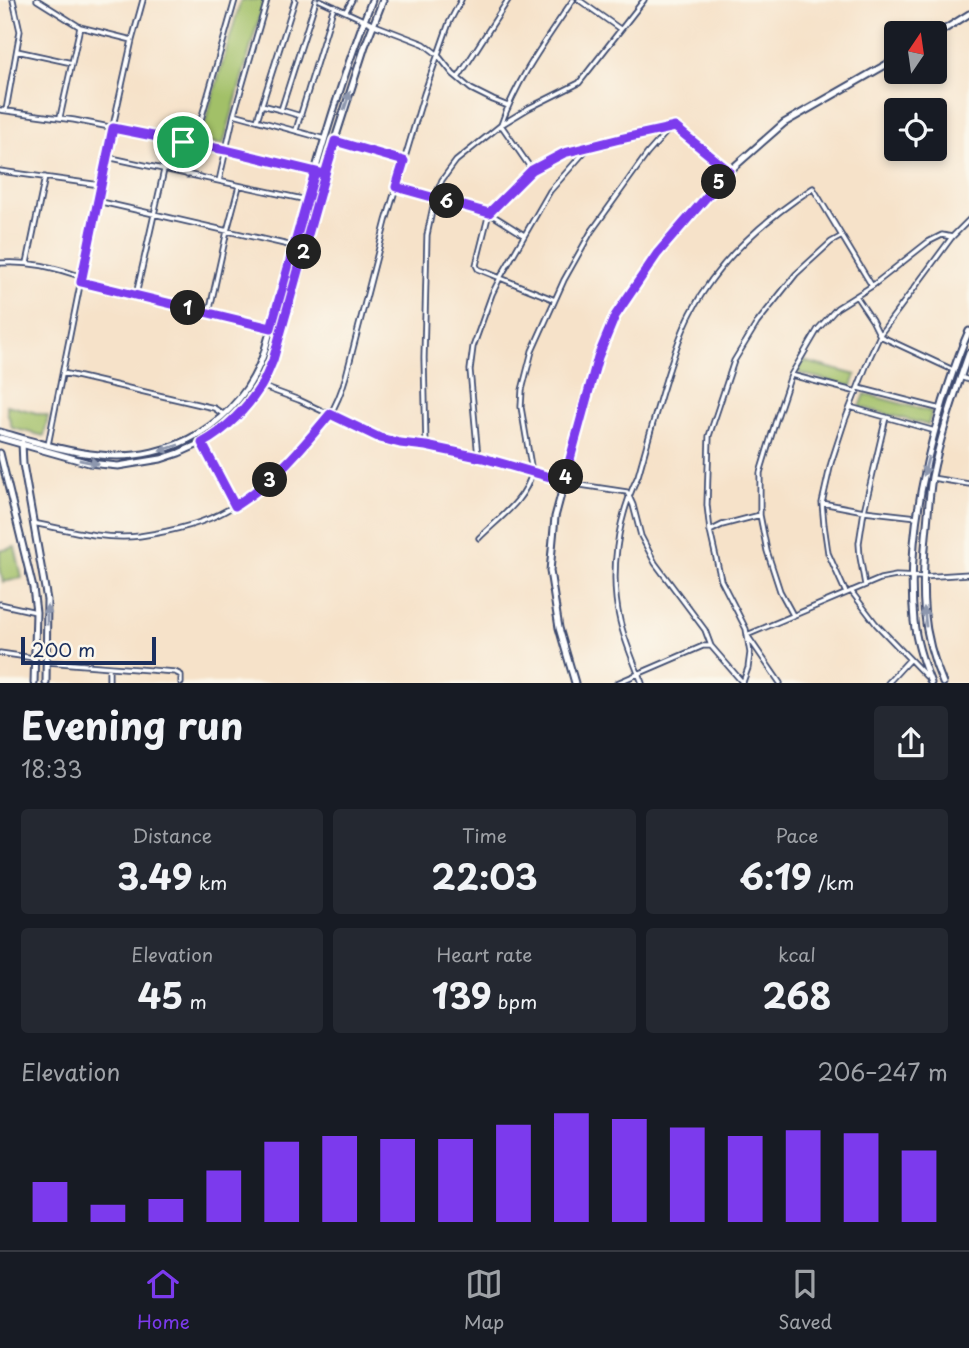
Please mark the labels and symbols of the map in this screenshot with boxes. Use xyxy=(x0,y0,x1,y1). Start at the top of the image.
north arrow xyxy=(884,21,947,84)
one-way arrow xyxy=(342,91,353,112)
pin xyxy=(153,112,213,172)
pin: 5 xyxy=(702,164,736,200)
pin: 6 xyxy=(430,184,464,218)
pin: 2 xyxy=(286,234,322,270)
pin: 1 xyxy=(170,290,206,326)
one-way arrow xyxy=(158,443,179,453)
one-way arrow xyxy=(920,455,931,477)
one-way arrow xyxy=(79,456,101,467)
pin: 4 xyxy=(548,460,584,494)
pin: 3 xyxy=(252,462,288,498)
one-way arrow xyxy=(41,604,53,626)
one-way arrow xyxy=(919,606,930,628)
scale bar xyxy=(21,634,156,666)

